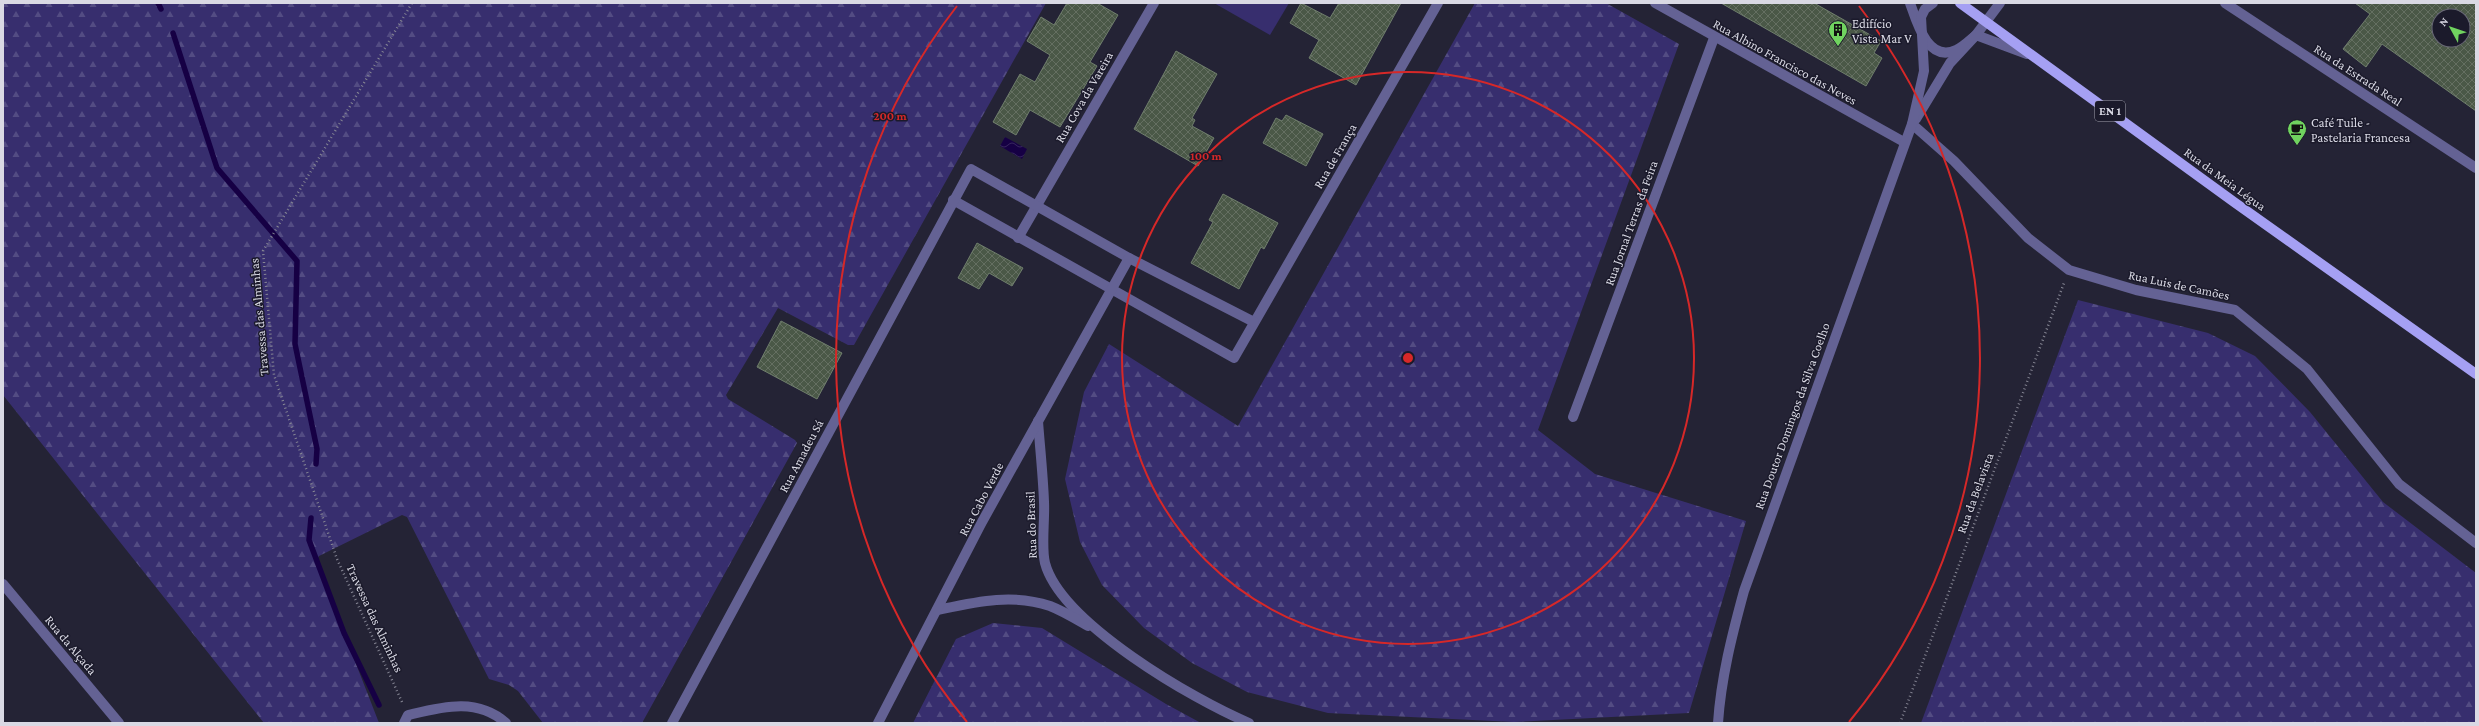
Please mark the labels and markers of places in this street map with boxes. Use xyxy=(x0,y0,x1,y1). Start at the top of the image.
place label: Edifício Vista Mar V xyxy=(1852,16,1912,46)
building icon: Edifício Vista Mar V xyxy=(1827,19,1849,47)
place label: Café Tuile - Pastelaria Francesa xyxy=(2311,115,2410,145)
cafe icon: Café Tuile - Pastelaria Francesa xyxy=(2286,118,2308,146)
centre of rings xyxy=(1401,351,1415,365)

